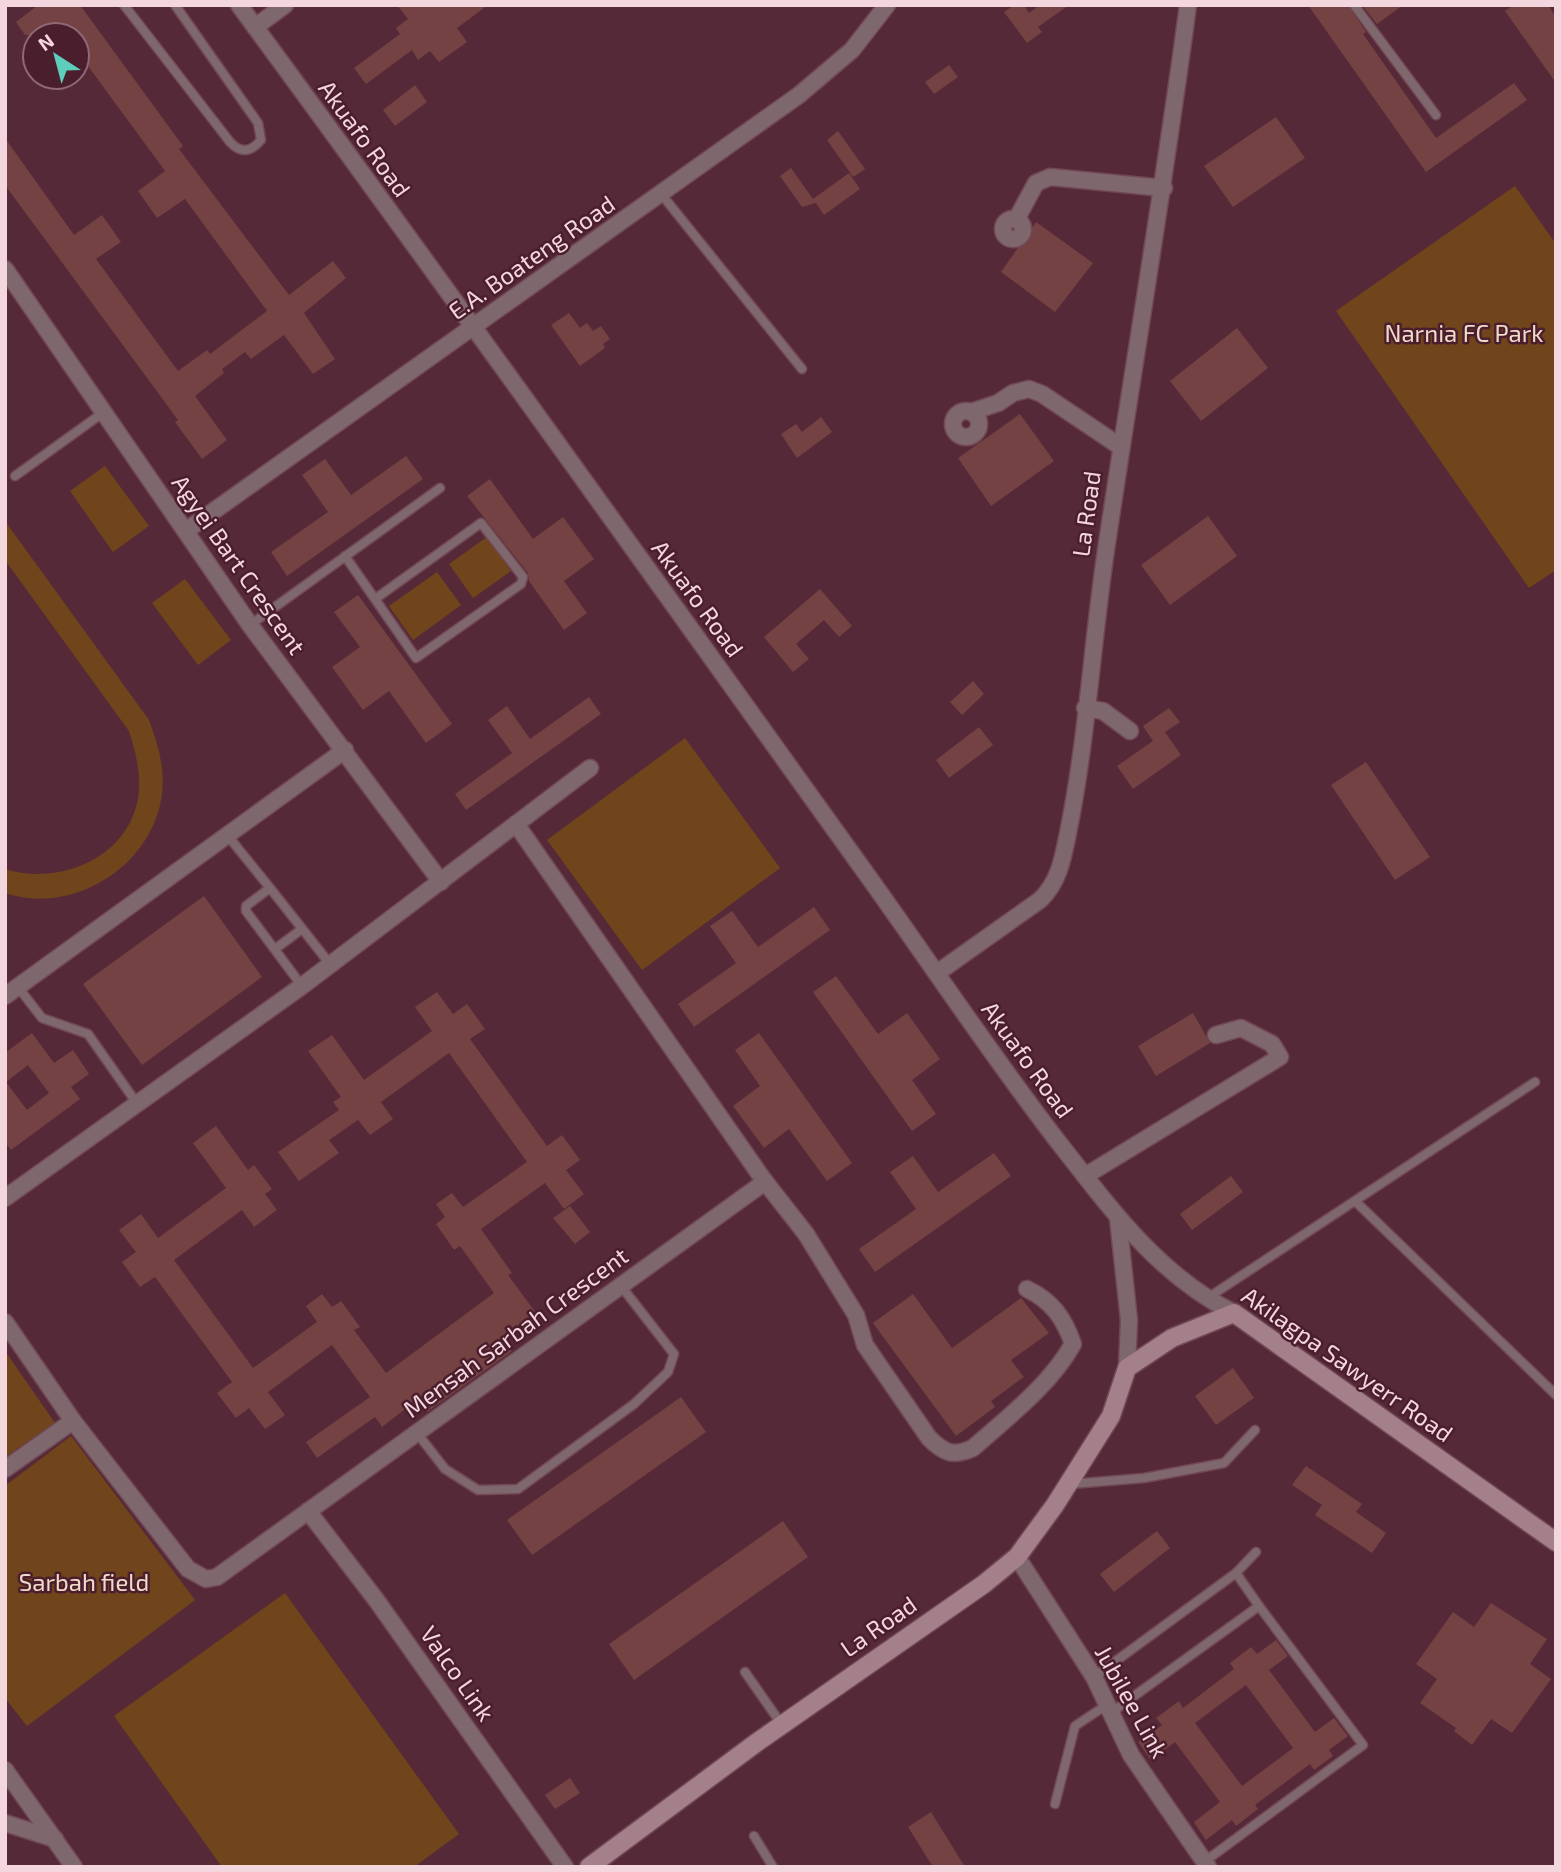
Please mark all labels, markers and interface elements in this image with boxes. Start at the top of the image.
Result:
north arrow [21,21,91,91]
text: N [33,29,58,55]
street label: Akuafo Road [313,74,417,202]
street label: E.A. Boateng Road [442,189,620,325]
park label: Narnia FC Park [1384,318,1544,347]
street label: Agyei Bart Crescent [166,469,312,660]
street label: La Road [1065,469,1106,558]
street label: Akuafo Road [646,534,750,662]
street label: Akuafo Road [976,995,1080,1123]
street label: Mensah Sarbah Crescent [397,1241,633,1423]
street label: Akilagpa Sawyerr Road [1237,1280,1459,1447]
park label: Sarbah field [19,1567,149,1596]
street label: La Road [835,1589,922,1662]
street label: Valco Link [415,1620,501,1726]
street label: Jubilee Link [1090,1640,1175,1763]

